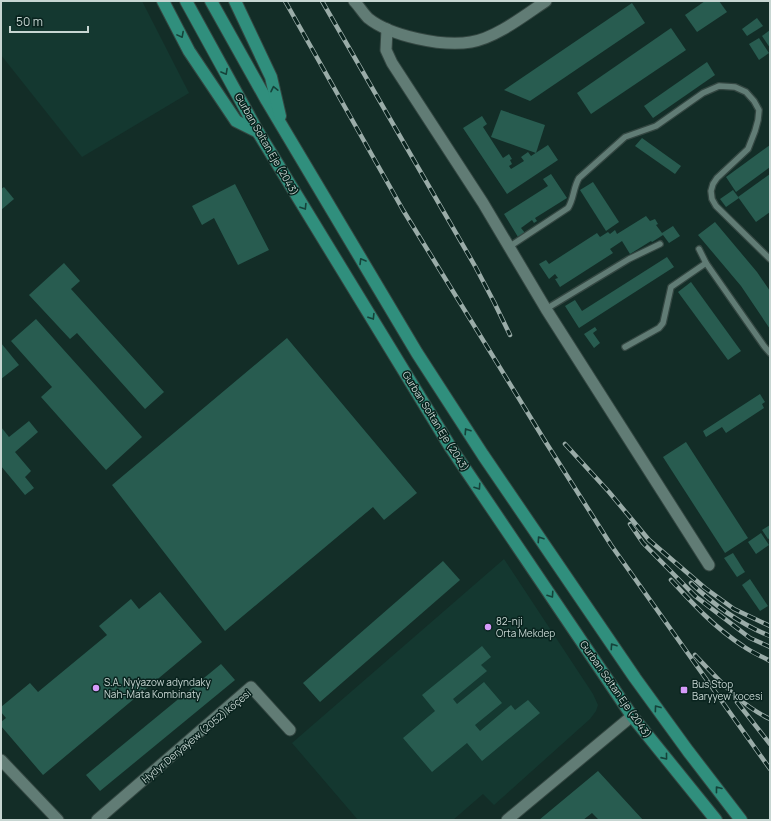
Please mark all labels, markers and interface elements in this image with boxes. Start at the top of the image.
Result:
scale bar [10,8,88,34]
text: 50 m [16,13,43,30]
one-way arrow [176,31,184,38]
one-way arrow [220,68,228,75]
one-way arrow [270,85,278,92]
street label: Gurban Soltan Eje (2043) [232,90,302,198]
one-way arrow [299,203,306,210]
one-way arrow [359,258,367,265]
one-way arrow [367,313,374,320]
street label: Gurban Soltan Eje (2043) [399,368,473,474]
one-way arrow [464,428,472,435]
one-way arrow [473,483,481,490]
one-way arrow [537,536,545,543]
one-way arrow [546,590,553,597]
place label: 82-nji Orta Mekdep [496,614,555,640]
marker: 82-nji Orta Mekdep [483,622,493,632]
street label: Gurban Soltan Eje (2043) [577,638,655,740]
one-way arrow [610,643,618,650]
place label: S.A. Nyýazow adyndaky Nah-Mata Kombinaty [104,675,211,701]
place label: Bus Stop Baryyew kocesi [692,677,763,703]
marker: S.A. Nyýazow adyndaky Nah-Mata Kombinaty [91,683,101,693]
marker: Bus Stop Baryyew kocesi [679,685,689,695]
street label: Hydyr Derýaýew (2052) köçesi [138,686,254,786]
one-way arrow [655,706,662,713]
one-way arrow [661,752,668,759]
one-way arrow [715,787,722,794]

